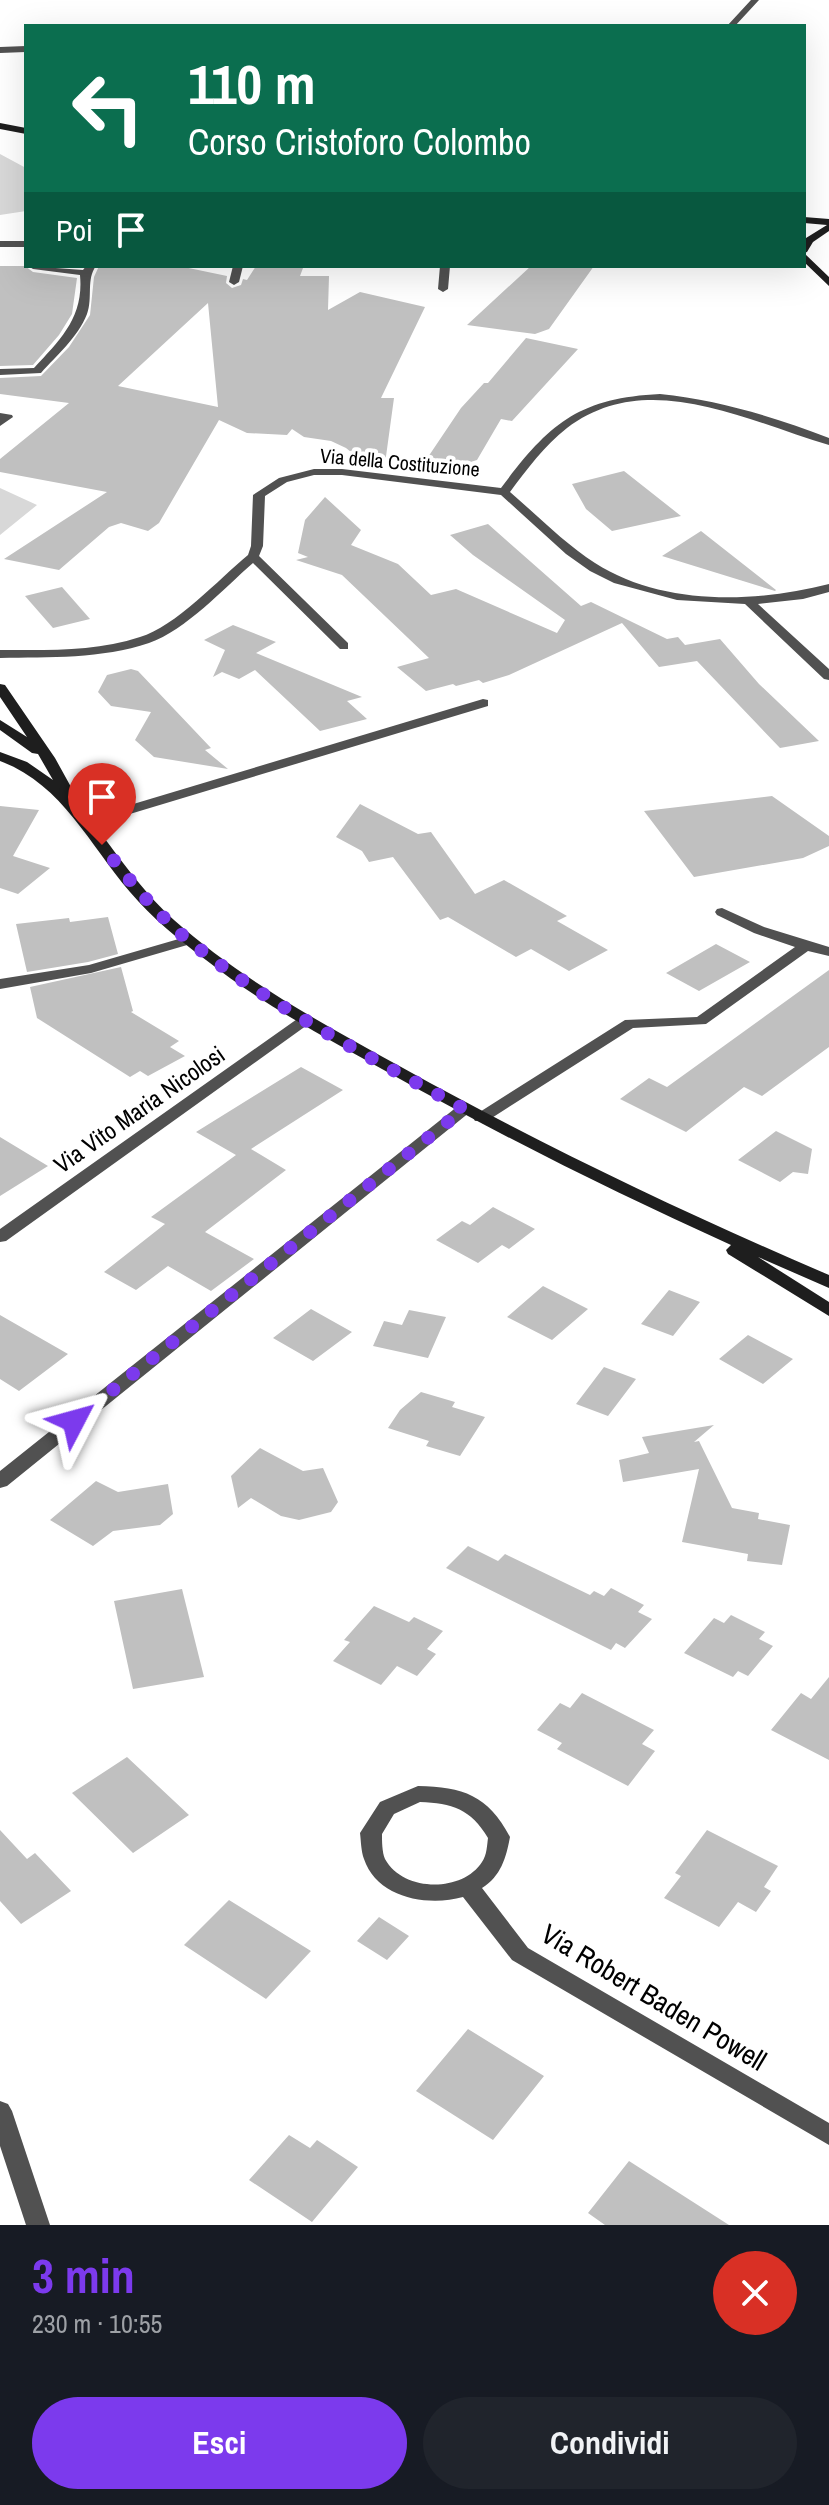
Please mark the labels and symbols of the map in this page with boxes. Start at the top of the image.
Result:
street label: Via della Costituzione [319,442,481,482]
pin [68,763,136,845]
street label: Via Vito Maria Nicolosi [47,1038,231,1180]
position arrow [32,1379,116,1463]
street label: Via Robert Baden Powell [534,1915,774,2079]

